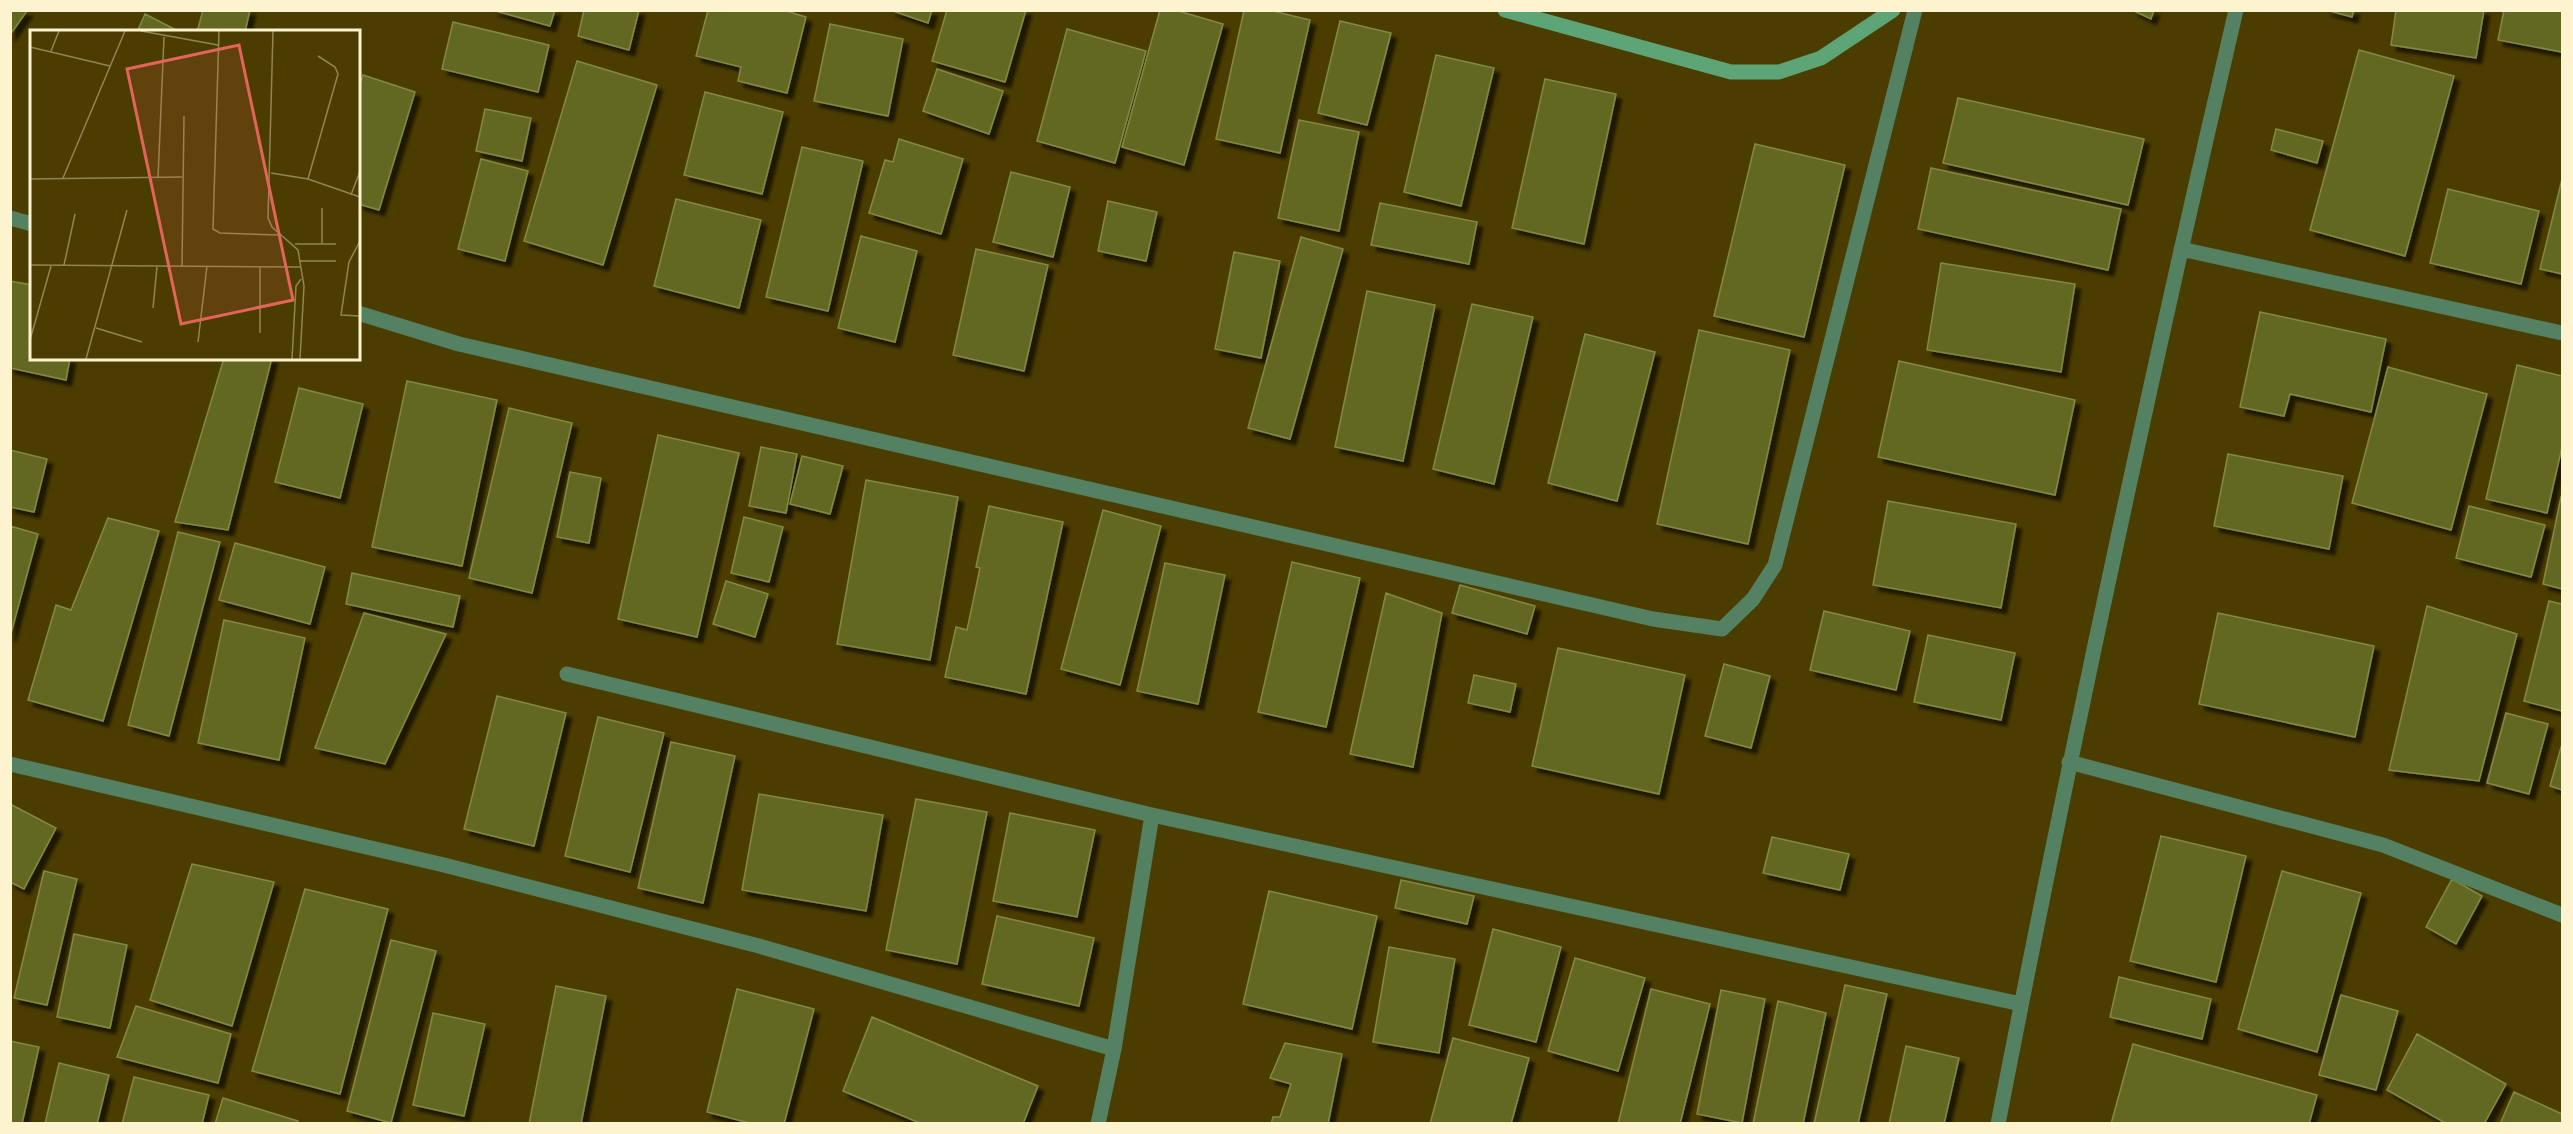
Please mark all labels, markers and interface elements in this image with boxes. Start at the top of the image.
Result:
inset map [30,30,360,360]

